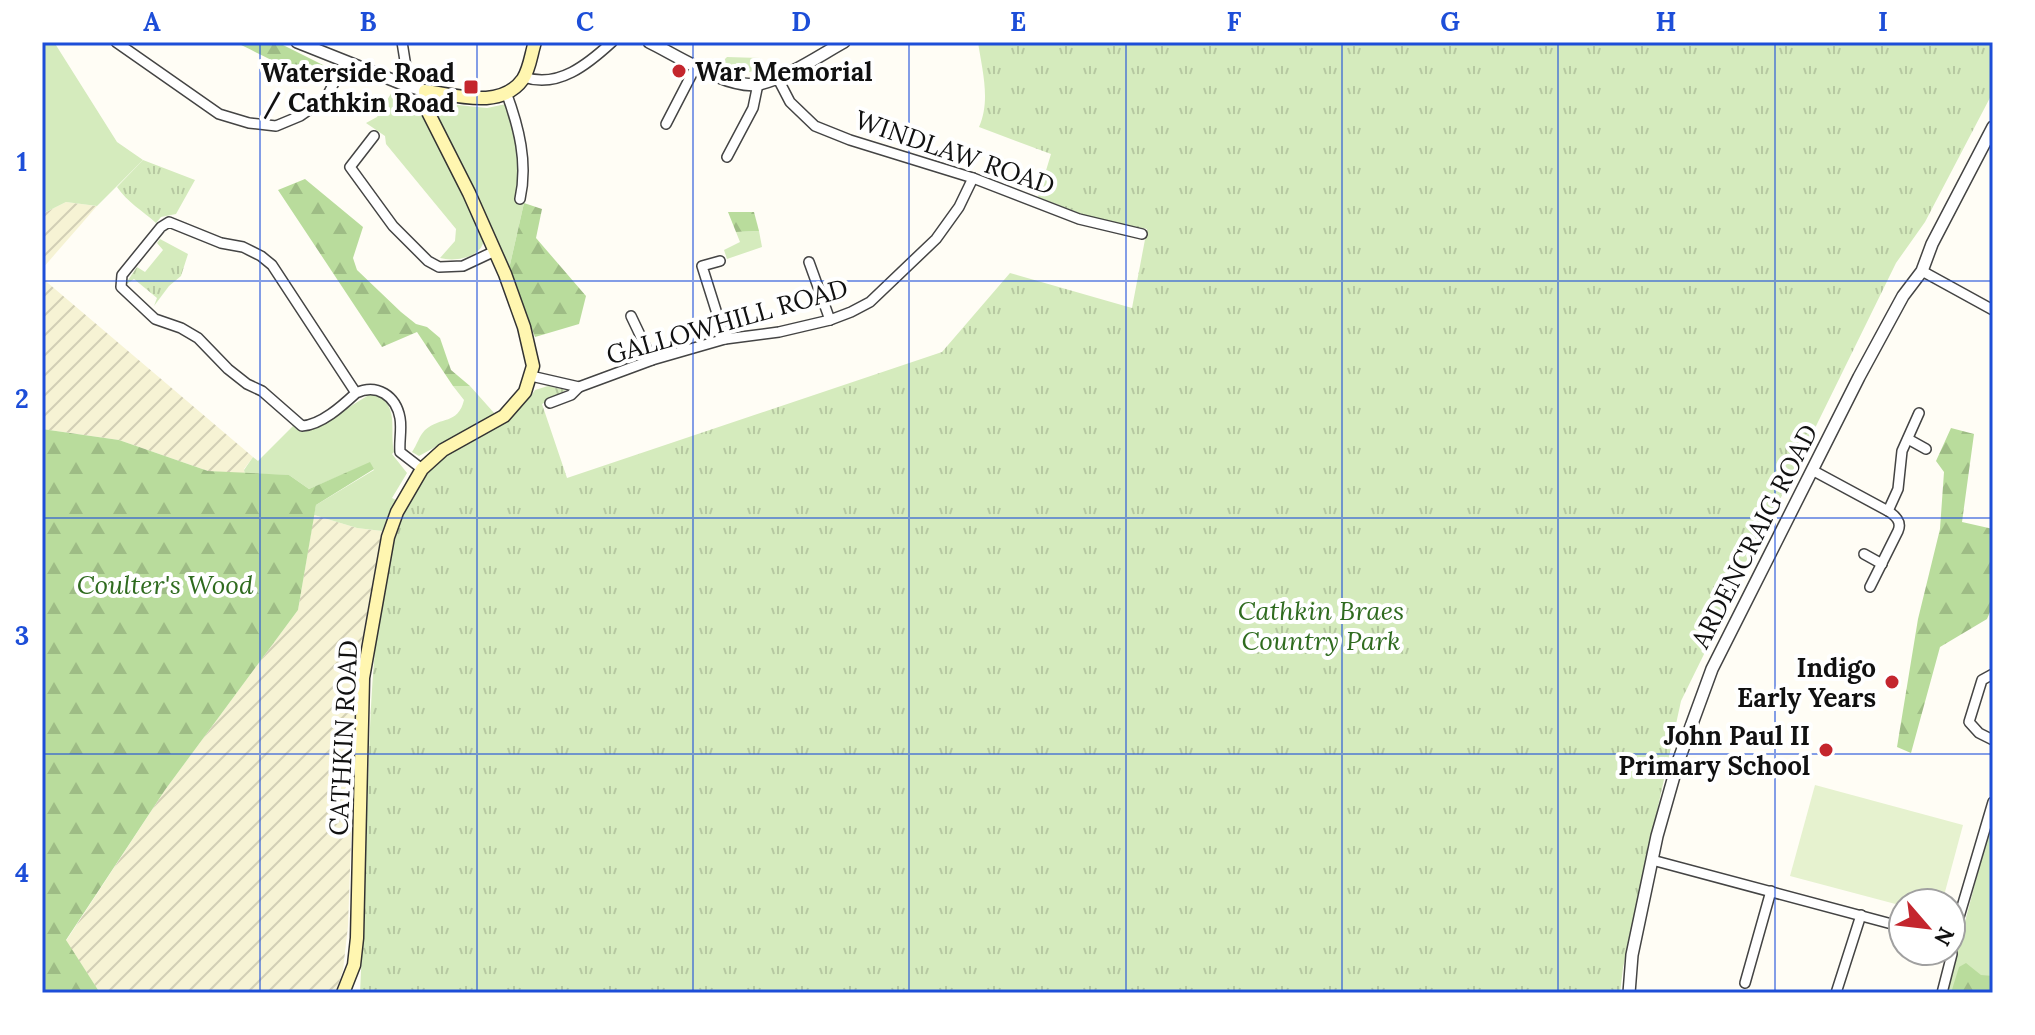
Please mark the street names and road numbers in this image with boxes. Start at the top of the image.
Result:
street label: WINDLAW ROAD [851,102,1059,202]
street label: GALLOWHILL ROAD [602,271,852,371]
street label: ARDENCRAIG ROAD [1683,418,1825,654]
street label: CATHKIN ROAD [321,639,365,837]

